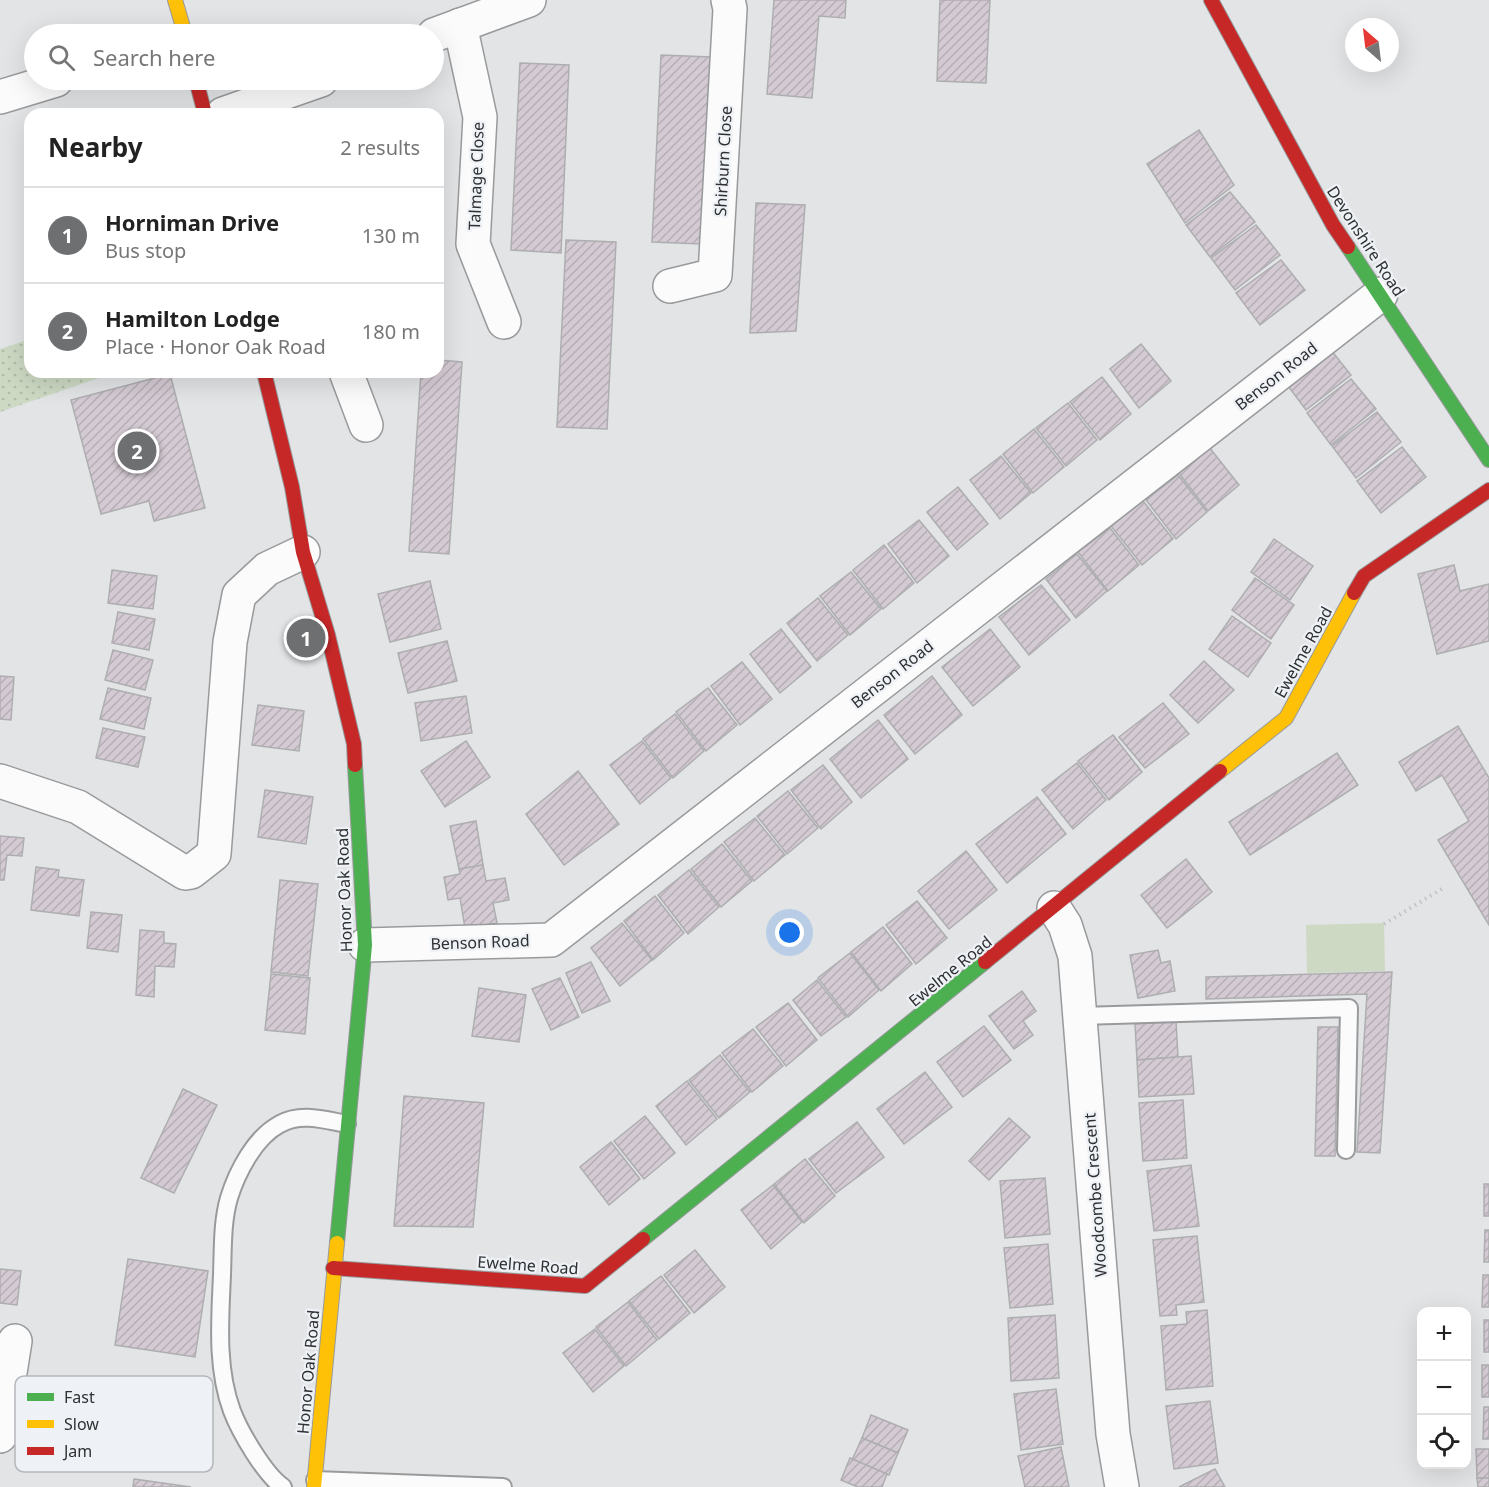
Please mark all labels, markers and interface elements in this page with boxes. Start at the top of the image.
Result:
north arrow [1345,18,1399,72]
search box [24,24,444,90]
icon: search [45,41,78,74]
text: Search here [93,42,215,72]
street label: Shirburn Close [709,105,737,217]
street label: Talmage Close [463,122,489,230]
text: Nearby [48,129,143,165]
text: 2 results [340,134,420,161]
street label: Devonshire Road [1322,181,1410,301]
text: Horniman Drive [105,207,279,237]
text: 1 [62,222,73,249]
text: 130 m [362,222,420,249]
text: Bus stop [105,237,186,264]
text: Hamilton Lodge [105,303,280,333]
text: 2 [62,318,73,345]
text: 180 m [362,318,420,345]
text: Place · Honor Oak Road [105,333,326,360]
street label: Benson Road [1230,337,1322,415]
pin: 2 [118,428,156,474]
street label: Ewelme Road [1269,602,1337,702]
pin: 1 [286,616,326,660]
street label: Benson Road [846,635,938,713]
street label: Honor Oak Road [331,827,357,953]
your location [775,918,804,947]
street label: Benson Road [430,929,530,955]
street label: Ewelme Road [904,931,996,1011]
street label: Woodcombe Crescent [1078,1112,1112,1278]
street label: Ewelme Road [477,1250,579,1280]
map controls [1417,1307,1471,1469]
button: + [1417,1307,1471,1361]
street label: Honor Oak Road [292,1309,324,1435]
button: − [1417,1361,1471,1415]
legend [15,1376,213,1472]
text: Fast [64,1386,95,1408]
text: Slow [64,1413,99,1435]
button: locate [1417,1415,1471,1469]
text: Jam [62,1440,92,1462]

